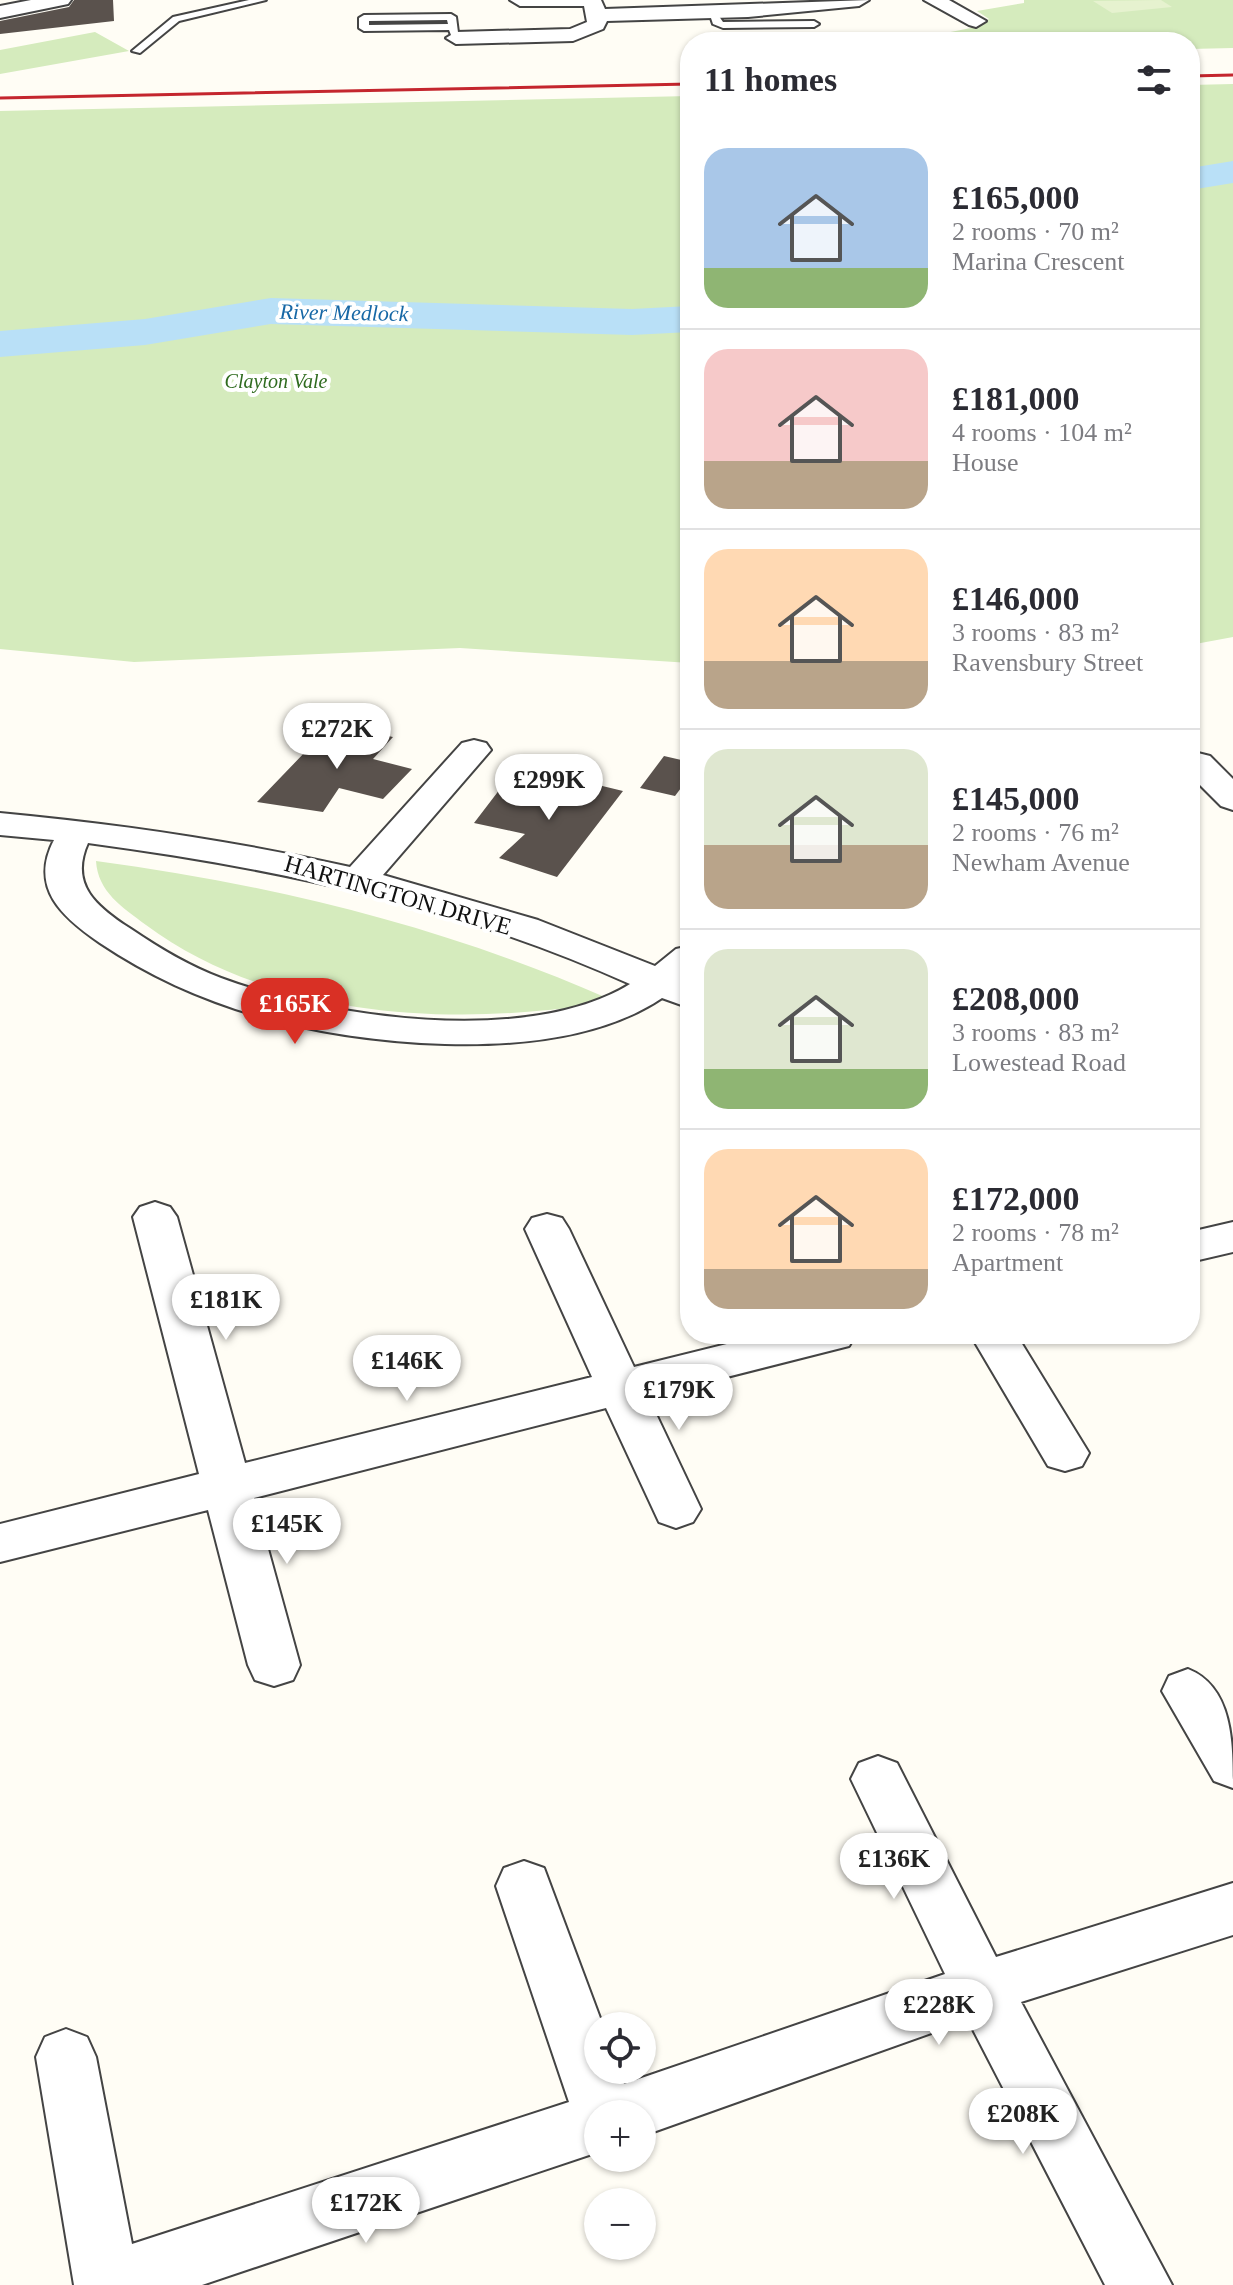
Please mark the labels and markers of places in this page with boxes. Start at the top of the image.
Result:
pin: £272K [281,703,393,771]
pin: £299K [493,754,605,822]
pin: £165K [239,978,351,1046]
pin: £181K [170,1274,282,1342]
pin: £146K [351,1335,463,1403]
pin: £179K [623,1364,735,1432]
pin: £145K [231,1498,343,1566]
pin: £136K [838,1833,950,1901]
pin: £228K [883,1979,995,2047]
pin: £208K [967,2088,1079,2156]
pin: £172K [310,2177,422,2245]

